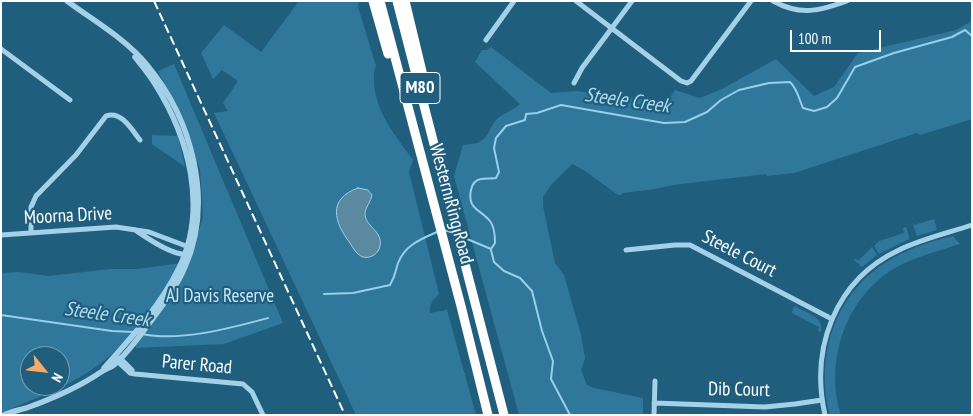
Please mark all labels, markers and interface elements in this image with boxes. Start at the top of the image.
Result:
scale bar [793,20,884,52]
text: 100 m [798,29,831,48]
road number: M80 [400,73,440,104]
water label: Steele Creek [583,83,671,119]
street label: Western Ring Road [424,142,478,266]
street label: Moorna Drive [23,202,113,230]
street label: Steele Court [698,226,780,282]
park label: AJ Davis Reserve [166,286,274,308]
water label: Steele Creek [63,297,151,333]
north arrow [20,346,70,396]
street label: Parer Road [161,351,233,379]
text: N [48,370,67,385]
street label: Dib Court [708,378,770,402]

